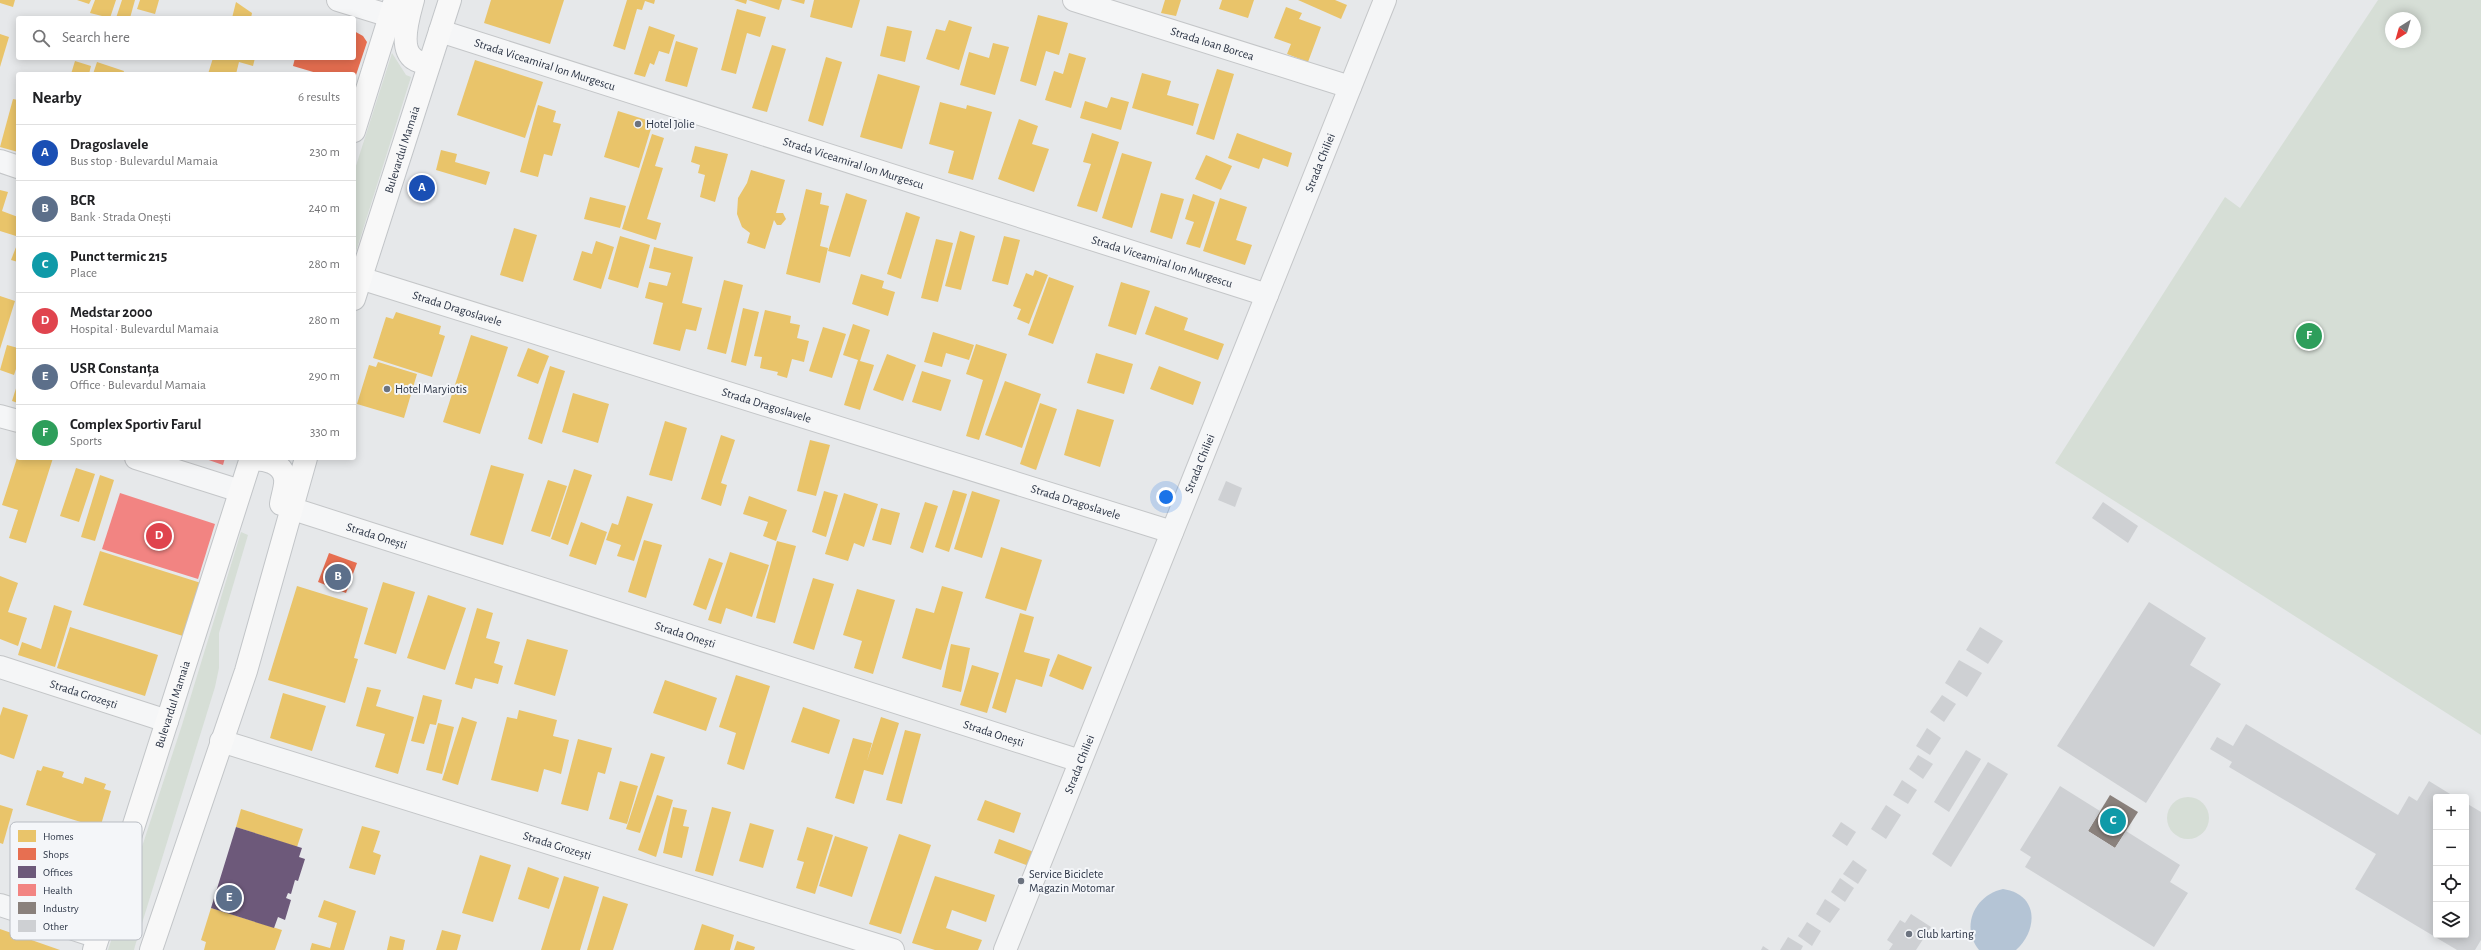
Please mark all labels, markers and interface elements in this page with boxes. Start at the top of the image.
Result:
north arrow [2385,12,2421,48]
search box [16,16,356,60]
street label: Strada Ioan Borcea [1169,25,1256,62]
icon: search [30,27,52,49]
text: Search here [62,30,130,45]
street label: Strada Viceamiral Ion Murgescu [473,36,617,93]
text: Nearby [32,89,82,106]
text: 6 results [298,91,340,104]
street label: Bulevardul Mamaia [382,104,422,195]
place label: Hotel Jolie [646,118,695,130]
marker: Hotel Jolie [633,119,643,129]
street label: Strada Chiliei [1303,132,1337,194]
street label: Strada Viceamiral Ion Murgescu [781,135,925,191]
text: Dragoslavele [70,137,148,152]
text: A [41,146,49,159]
text: 230 m [309,146,340,159]
text: Bus stop · Bulevardul Mamaia [70,155,218,168]
pin: A [409,173,435,203]
text: BCR [70,193,95,208]
text: B [41,202,49,215]
text: 240 m [308,202,340,215]
text: Bank · Strada Onești [70,211,171,224]
street label: Strada Viceamiral Ion Murgescu [1090,233,1234,290]
text: Punct termic 215 [70,249,167,264]
text: C [42,258,48,271]
text: 280 m [309,258,340,271]
text: Place [70,267,97,280]
street label: Strada Dragoslavele [411,289,504,328]
text: Medstar 2000 [70,305,153,320]
text: D [41,314,49,327]
text: 280 m [309,314,340,327]
pin: F [2296,321,2322,351]
text: Hospital · Bulevardul Mamaia [70,323,219,336]
text: USR Constanța [70,361,159,376]
text: E [42,370,48,383]
text: 290 m [309,370,340,383]
text: Office · Bulevardul Mamaia [70,379,206,392]
place label: Hotel Maryiotis [395,383,467,396]
marker: Hotel Maryiotis [382,384,392,394]
street label: Strada Dragoslavele [720,386,813,425]
text: Complex Sportiv Farul [70,417,201,432]
text: F [42,426,48,439]
text: 330 m [310,426,340,439]
street label: Strada Chiliei [1182,432,1217,495]
text: Sports [70,435,102,448]
street label: Strada Dragoslavele [1030,482,1122,522]
your location [1156,487,1176,507]
street label: Strada Onești [345,520,409,551]
pin: D [146,521,172,551]
pin: B [325,562,351,592]
street label: Strada Onești [653,619,717,650]
street label: Bulevardul Mamaia [153,659,192,749]
street label: Strada Grozești [48,677,119,711]
street label: Strada Onești [962,718,1026,749]
street label: Strada Chiliei [1062,733,1096,795]
map controls [2433,794,2469,938]
button: + [2433,794,2469,830]
pin: C [2100,806,2126,836]
legend [10,822,142,940]
street label: Strada Grozești [522,829,593,862]
button: − [2433,830,2469,866]
text: Homes [43,831,74,842]
text: Shops [43,849,69,860]
button: locate [2433,866,2469,902]
text: Offices [43,867,73,878]
place label: Service Biciclete Magazin Motomar [1029,868,1115,894]
marker: Service Biciclete Magazin Motomar [1016,876,1026,886]
pin: E [216,883,242,913]
text: Health [43,885,72,896]
button: layers [2433,902,2469,938]
text: Industry [43,903,79,914]
text: Other [43,921,68,932]
place label: Club karting [1917,928,1974,940]
marker: Club karting [1904,929,1914,939]

